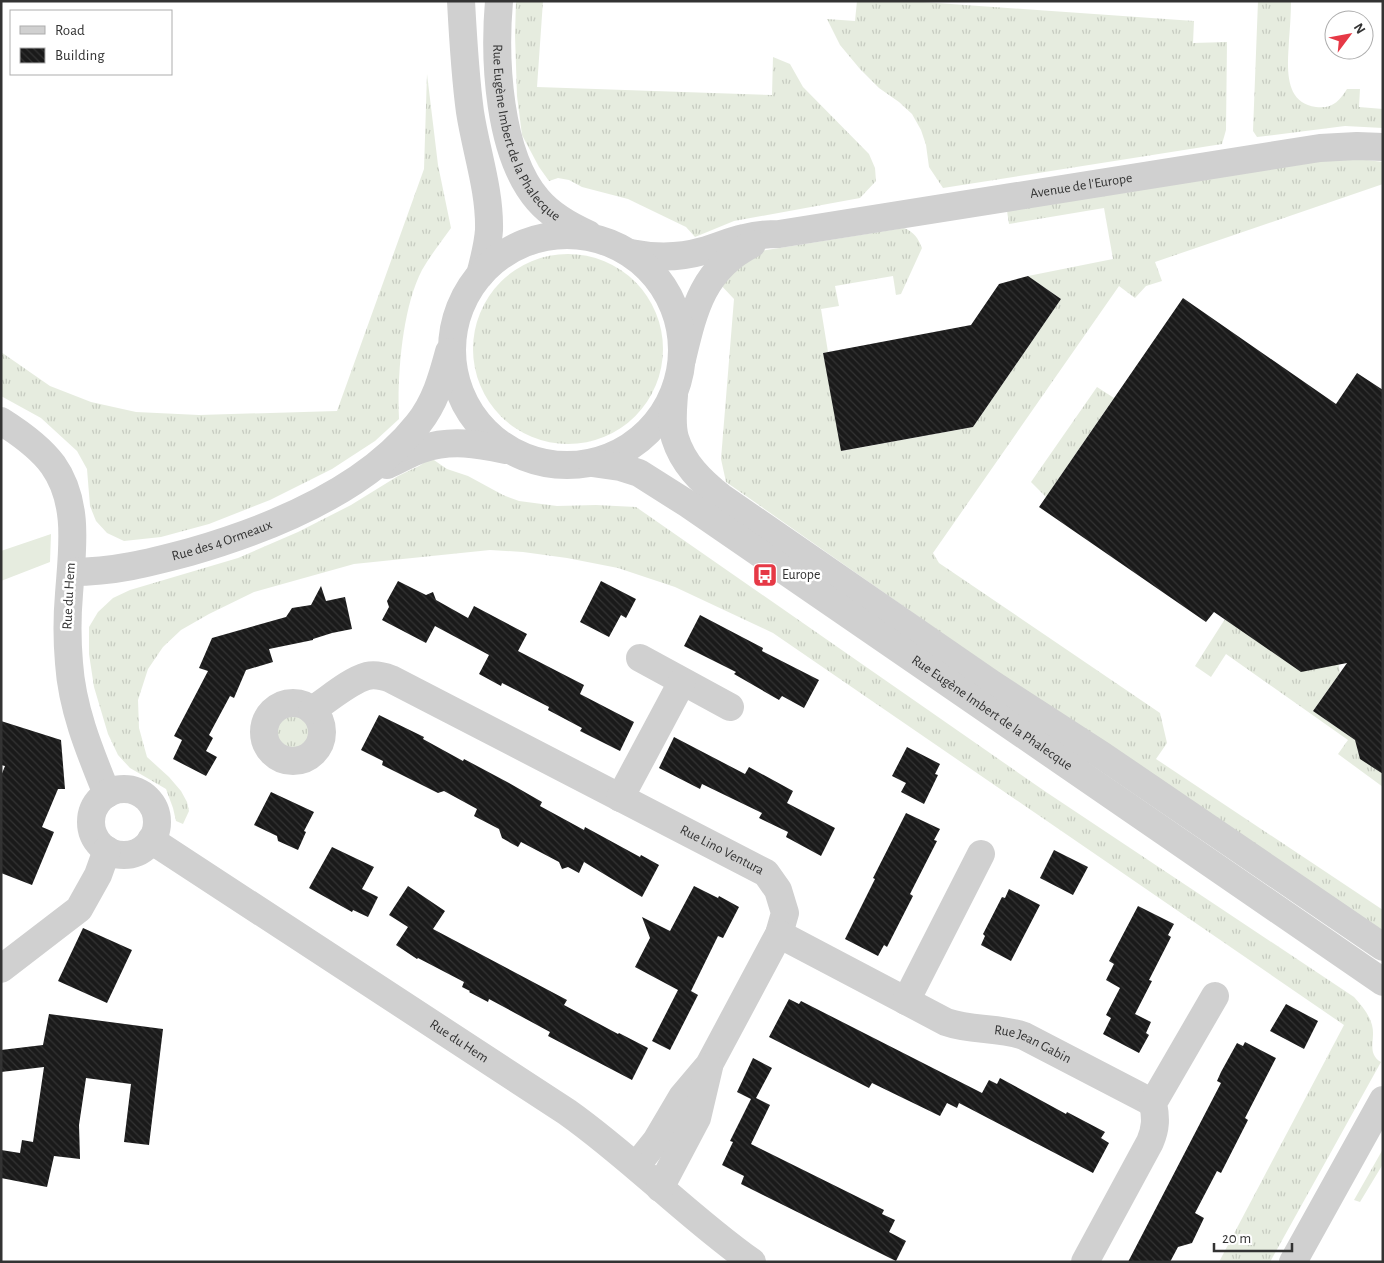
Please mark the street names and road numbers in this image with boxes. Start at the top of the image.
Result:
street label: Rue Eugène Imbert de la Phalecque [490,44,563,224]
street label: Avenue de l'Europe [1029,171,1133,201]
street label: Rue des 4 Ormeaux [170,518,274,564]
street label: Rue du Hem [60,562,78,630]
street label: Rue Eugène Imbert de la Phalecque [909,653,1075,773]
street label: Rue Lino Ventura [678,823,767,878]
street label: Rue du Hem [427,1017,491,1066]
street label: Rue Jean Gabin [993,1023,1073,1066]

